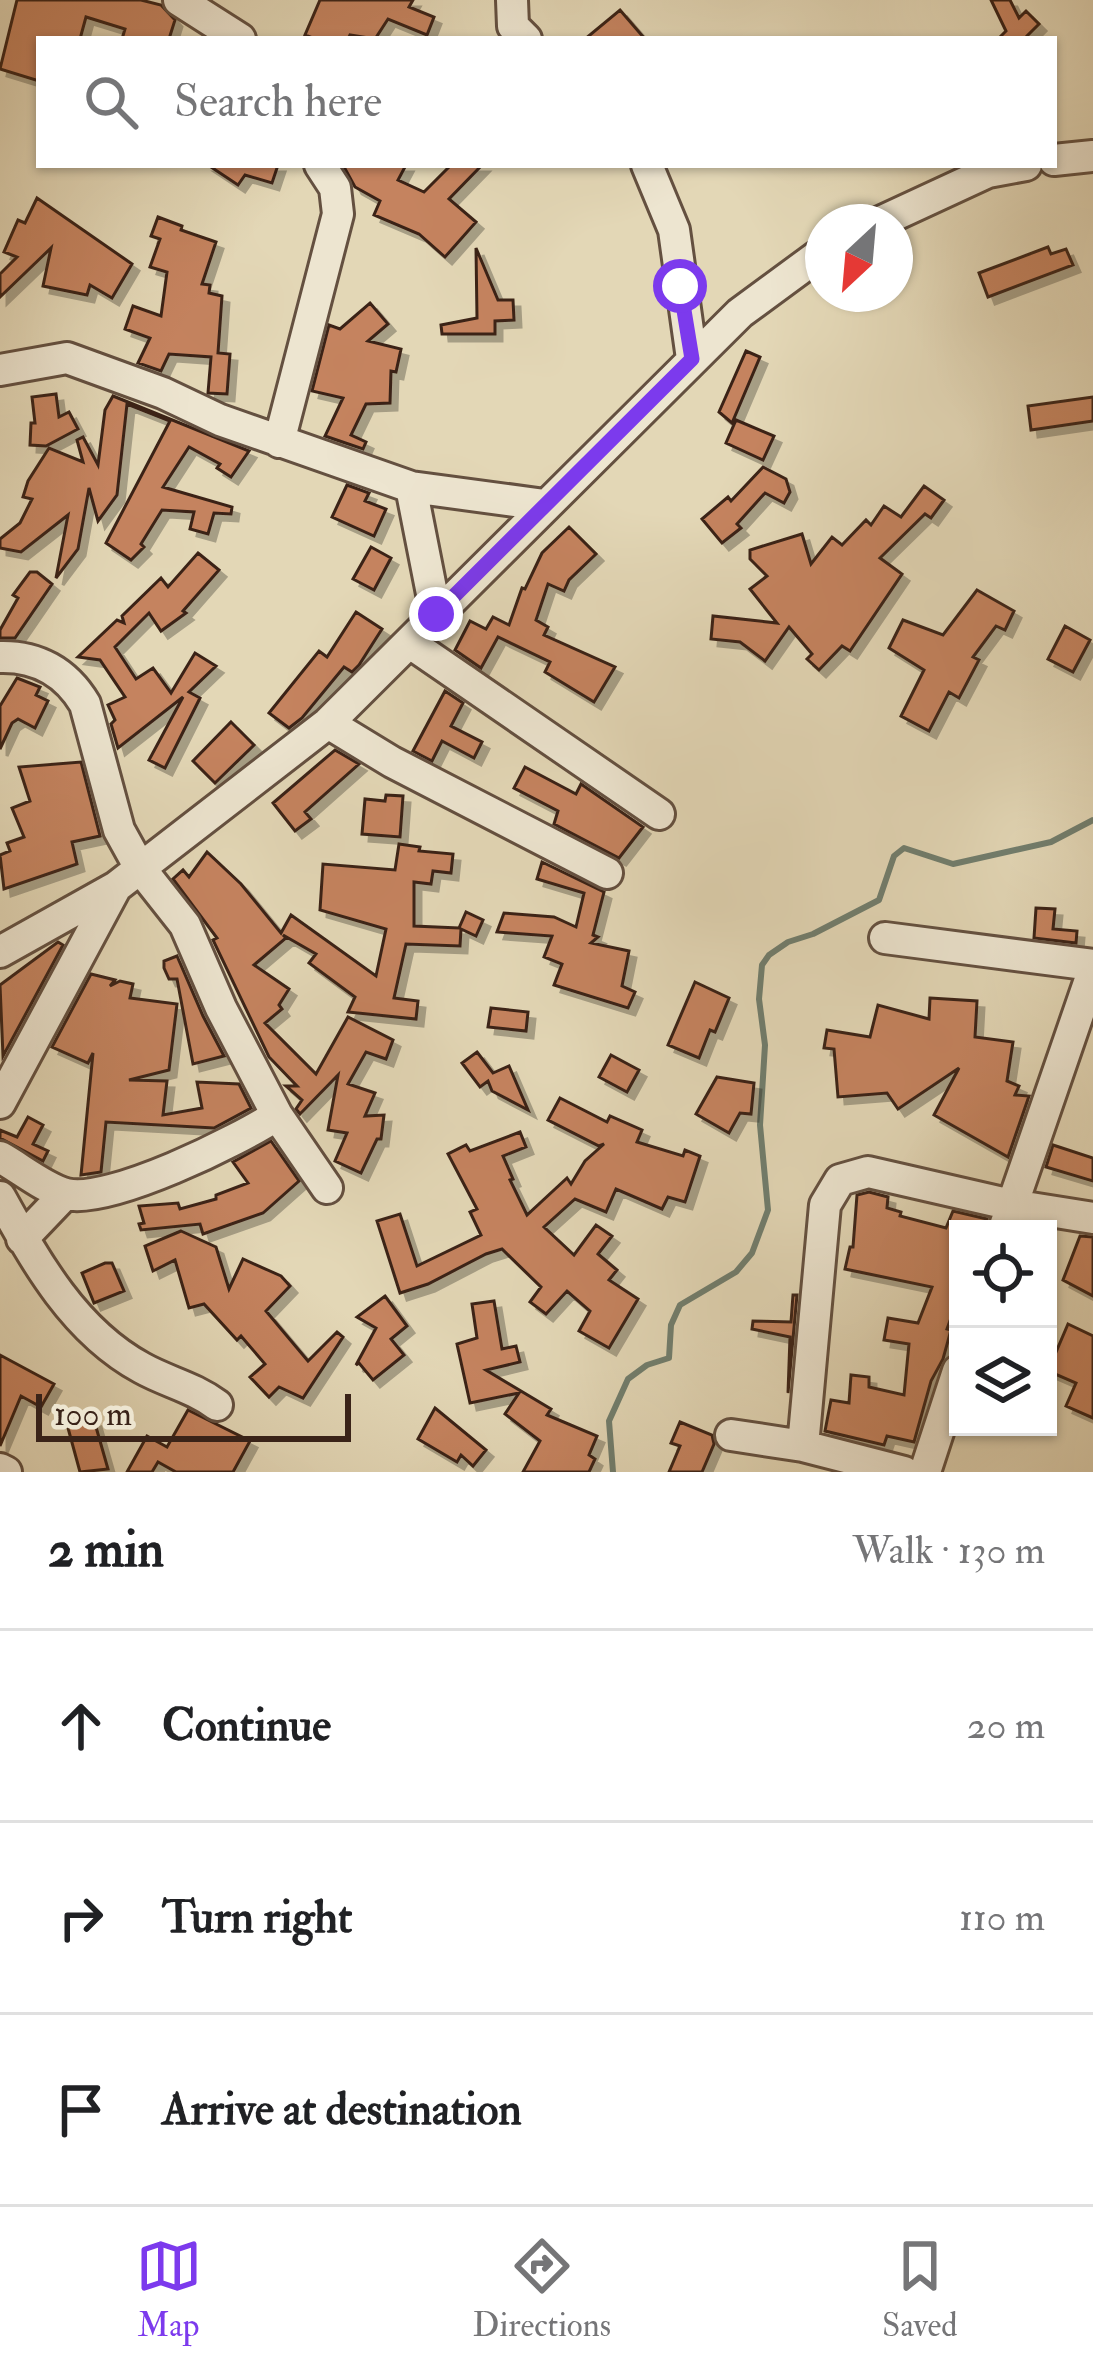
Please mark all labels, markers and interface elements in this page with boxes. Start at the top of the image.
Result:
search box [36,36,1057,168]
icon: search [78,69,144,135]
text: Search here [174,74,382,130]
north arrow [805,204,913,312]
route start [653,259,707,313]
route end [409,587,463,641]
map controls [949,1220,1057,1436]
button: locate [949,1220,1057,1328]
button: layers [949,1328,1057,1436]
scale bar [36,1388,351,1441]
text: 100 m [54,1394,132,1435]
text: 2 min [48,1518,164,1582]
text: Walk · 130 m [853,1526,1045,1575]
icon: ahead [48,1693,114,1759]
text: Continue [162,1698,331,1754]
text: 20 m [967,1701,1045,1750]
icon: right [48,1885,114,1951]
text: Turn right [162,1890,352,1946]
text: 110 m [959,1893,1045,1942]
icon: arrive [48,2077,114,2143]
text: Arrive at destination [162,2082,522,2138]
tab: Map [136,2233,202,2346]
tab: Directions [473,2233,611,2346]
tab: Saved [882,2233,957,2346]

